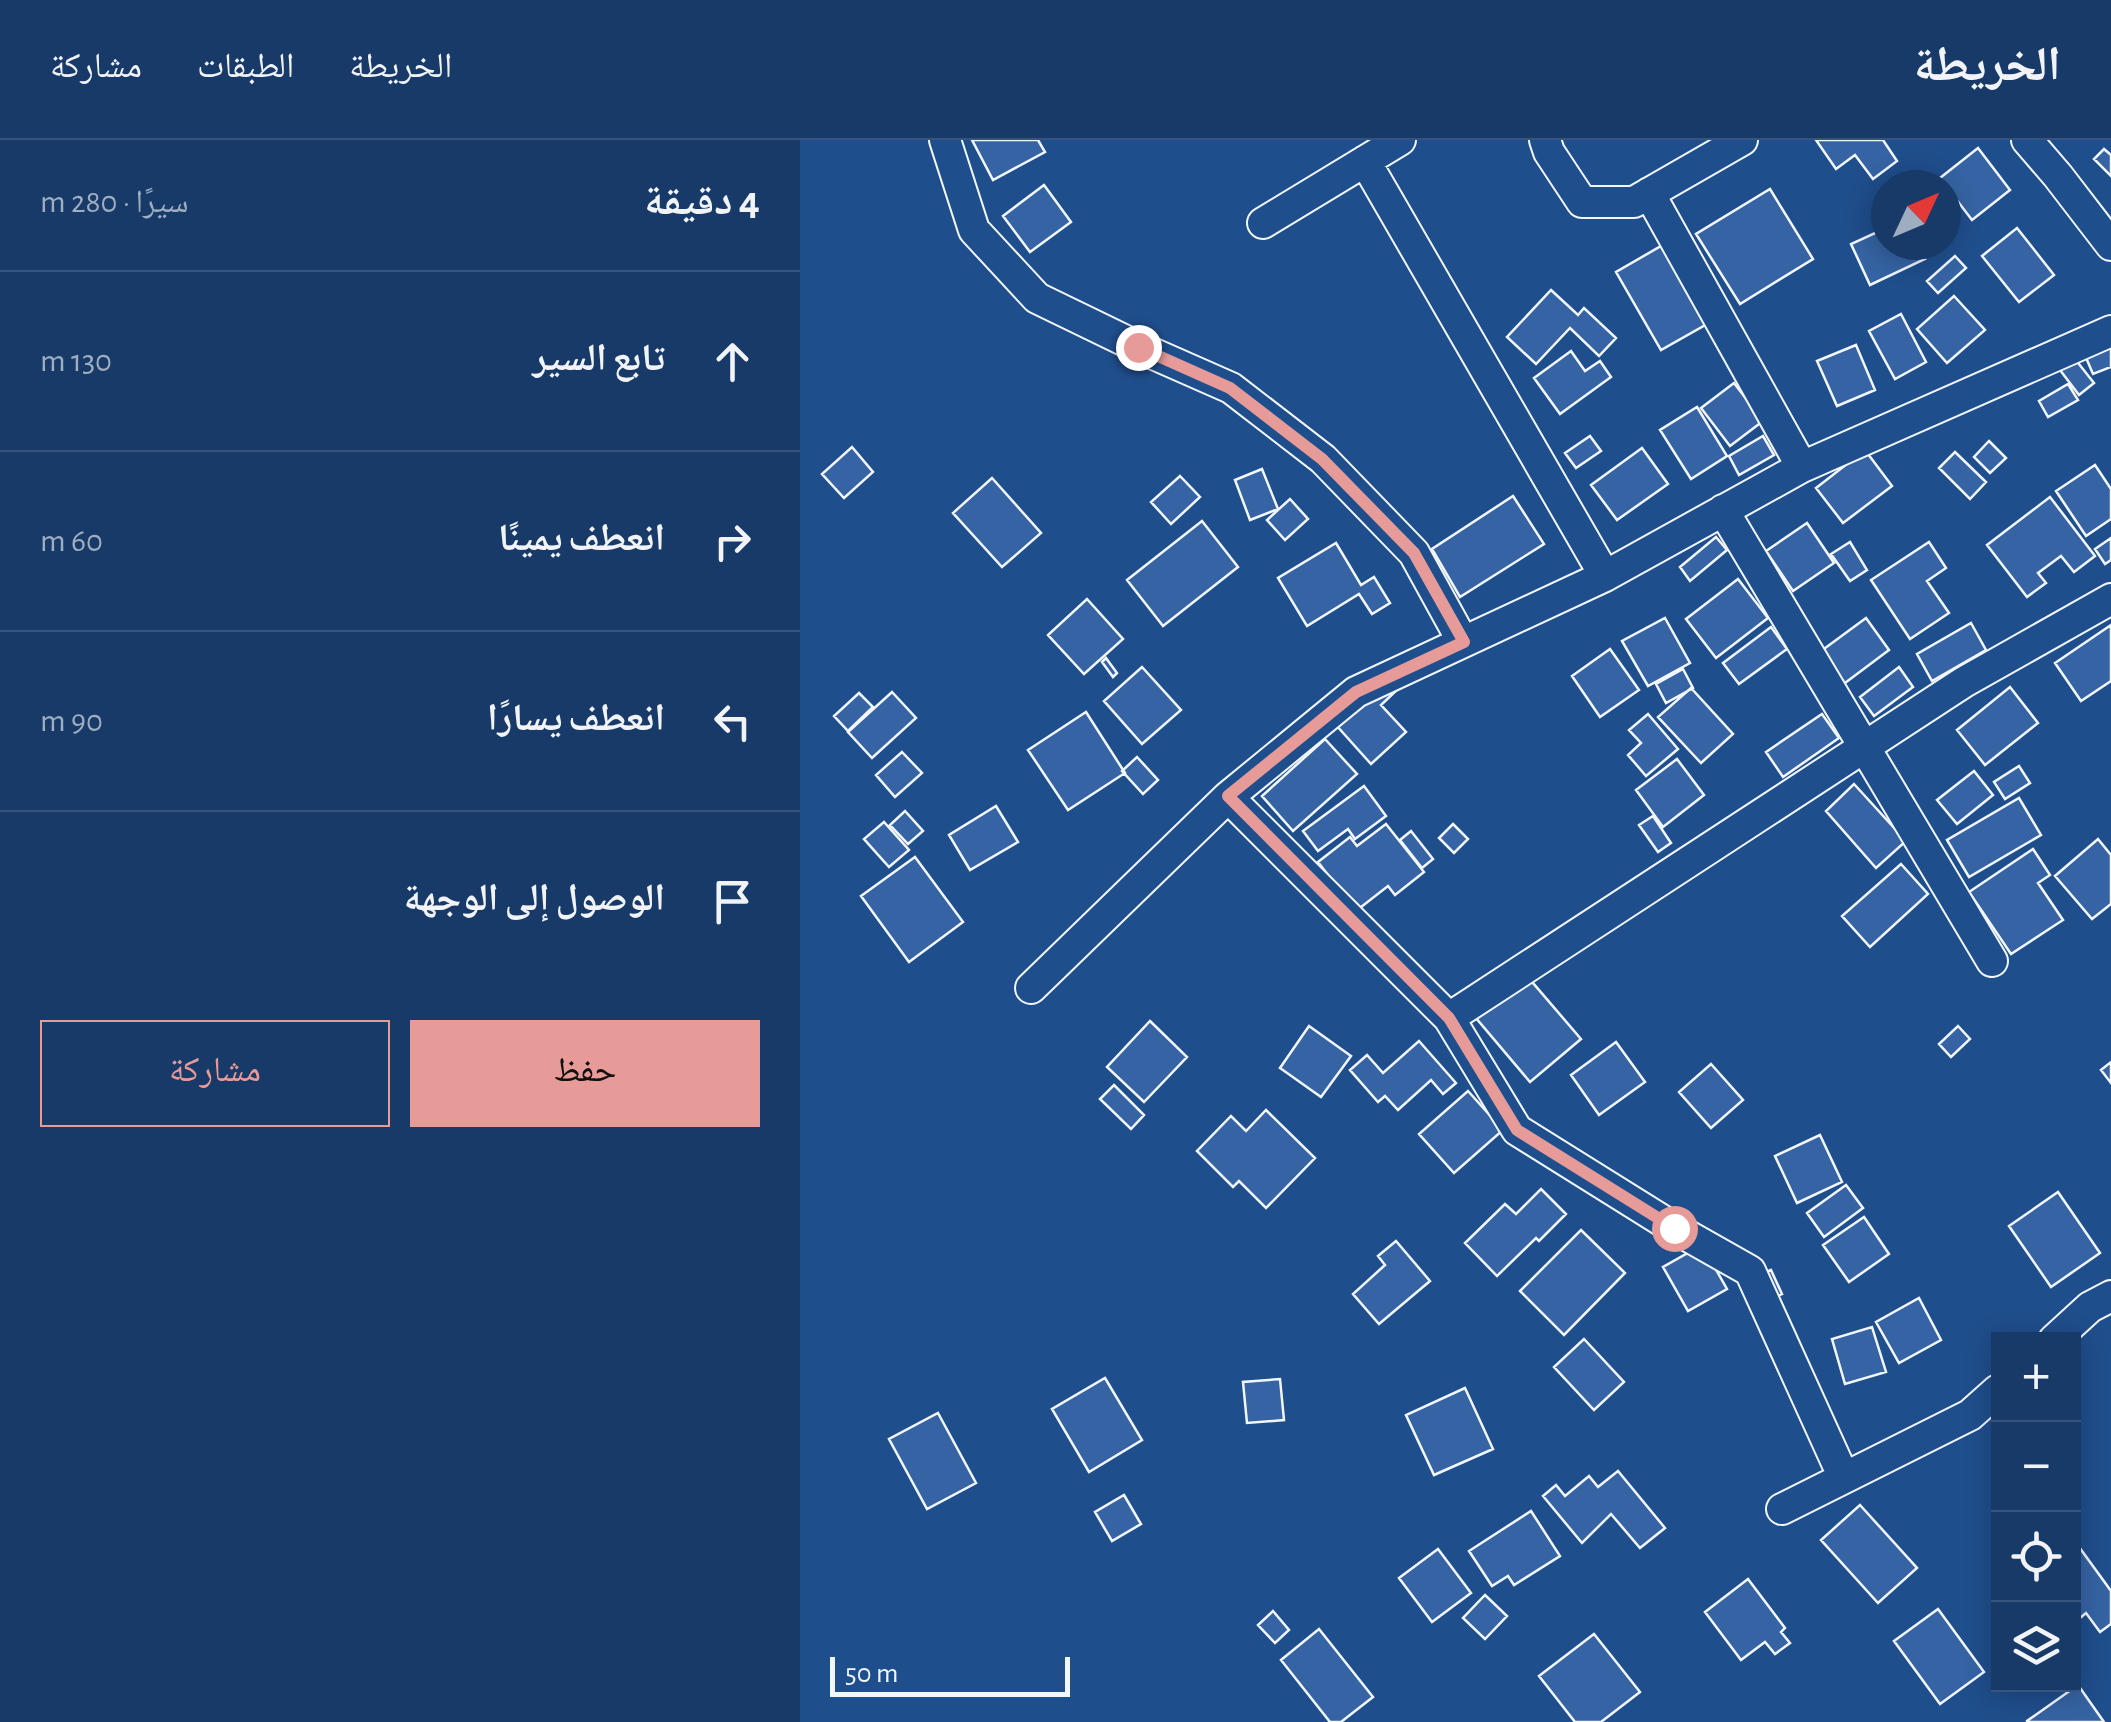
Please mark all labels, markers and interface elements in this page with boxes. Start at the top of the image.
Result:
text: الخريطة [1914,42,2061,90]
text: مشاركة [50,49,142,84]
text: الطبقات [197,49,294,84]
text: الخريطة [349,49,452,84]
north arrow [1871,170,1961,260]
text: 4 دقيقة [644,180,760,222]
text: سيرًا · 280 m [40,186,189,218]
route end [1116,325,1162,371]
icon: ahead [705,334,760,389]
text: تابع السير [532,340,665,378]
text: 130 m [40,345,112,377]
icon: right [705,514,760,569]
text: انعطف يمينًا [498,520,665,558]
text: 60 m [40,525,103,557]
icon: left [705,694,760,749]
text: انعطف يسارًا [487,700,665,738]
text: 90 m [40,705,103,737]
icon: arrive [705,874,760,929]
text: الوصول إلى الوجهة [404,880,665,918]
button: مشاركة [40,1020,390,1127]
button: حفظ [410,1020,760,1127]
route start [1652,1206,1698,1252]
map controls [1991,1332,2081,1692]
button: + [1991,1332,2081,1422]
button: − [1991,1422,2081,1512]
button: locate [1991,1512,2081,1602]
button: layers [1991,1602,2081,1692]
scale bar [830,1652,1070,1696]
text: 50 m [845,1660,899,1688]

